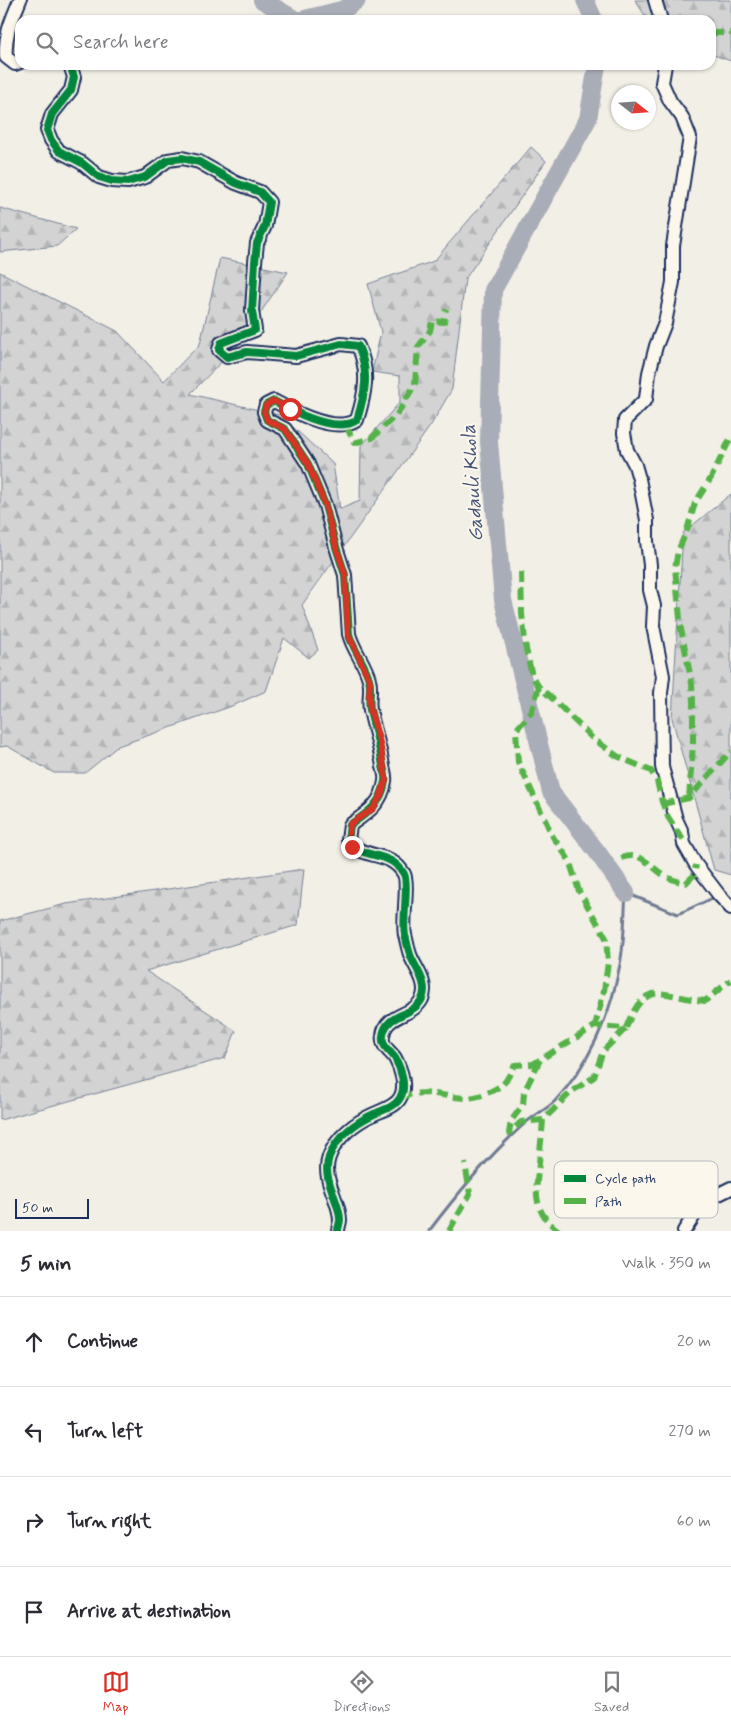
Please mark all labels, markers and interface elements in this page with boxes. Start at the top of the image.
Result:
search box [15,15,716,70]
icon: search [33,29,61,57]
text: Search here [73,30,169,55]
north arrow [611,85,656,130]
route start [279,398,302,421]
water label: Gadauli Khola [455,423,491,543]
route end [341,836,364,859]
legend [554,1161,718,1218]
text: Cycle path [595,1170,656,1188]
text: Path [595,1193,622,1211]
scale bar [15,1196,89,1219]
text: 50 m [22,1199,53,1217]
text: 5 min [20,1250,72,1278]
text: Walk · 350 m [622,1253,711,1274]
icon: ahead [20,1328,48,1356]
text: Continue [67,1329,138,1354]
text: 20 m [677,1331,711,1352]
icon: left [20,1418,48,1446]
text: Turn left [67,1419,143,1444]
text: 270 m [668,1421,711,1442]
icon: right [20,1508,48,1536]
text: Turn right [67,1509,151,1534]
text: 60 m [677,1511,711,1532]
icon: arrive [20,1598,48,1626]
text: Arrive at destination [67,1599,231,1624]
tab: Map [102,1668,130,1716]
tab: Directions [333,1668,391,1716]
tab: Saved [594,1668,629,1716]

